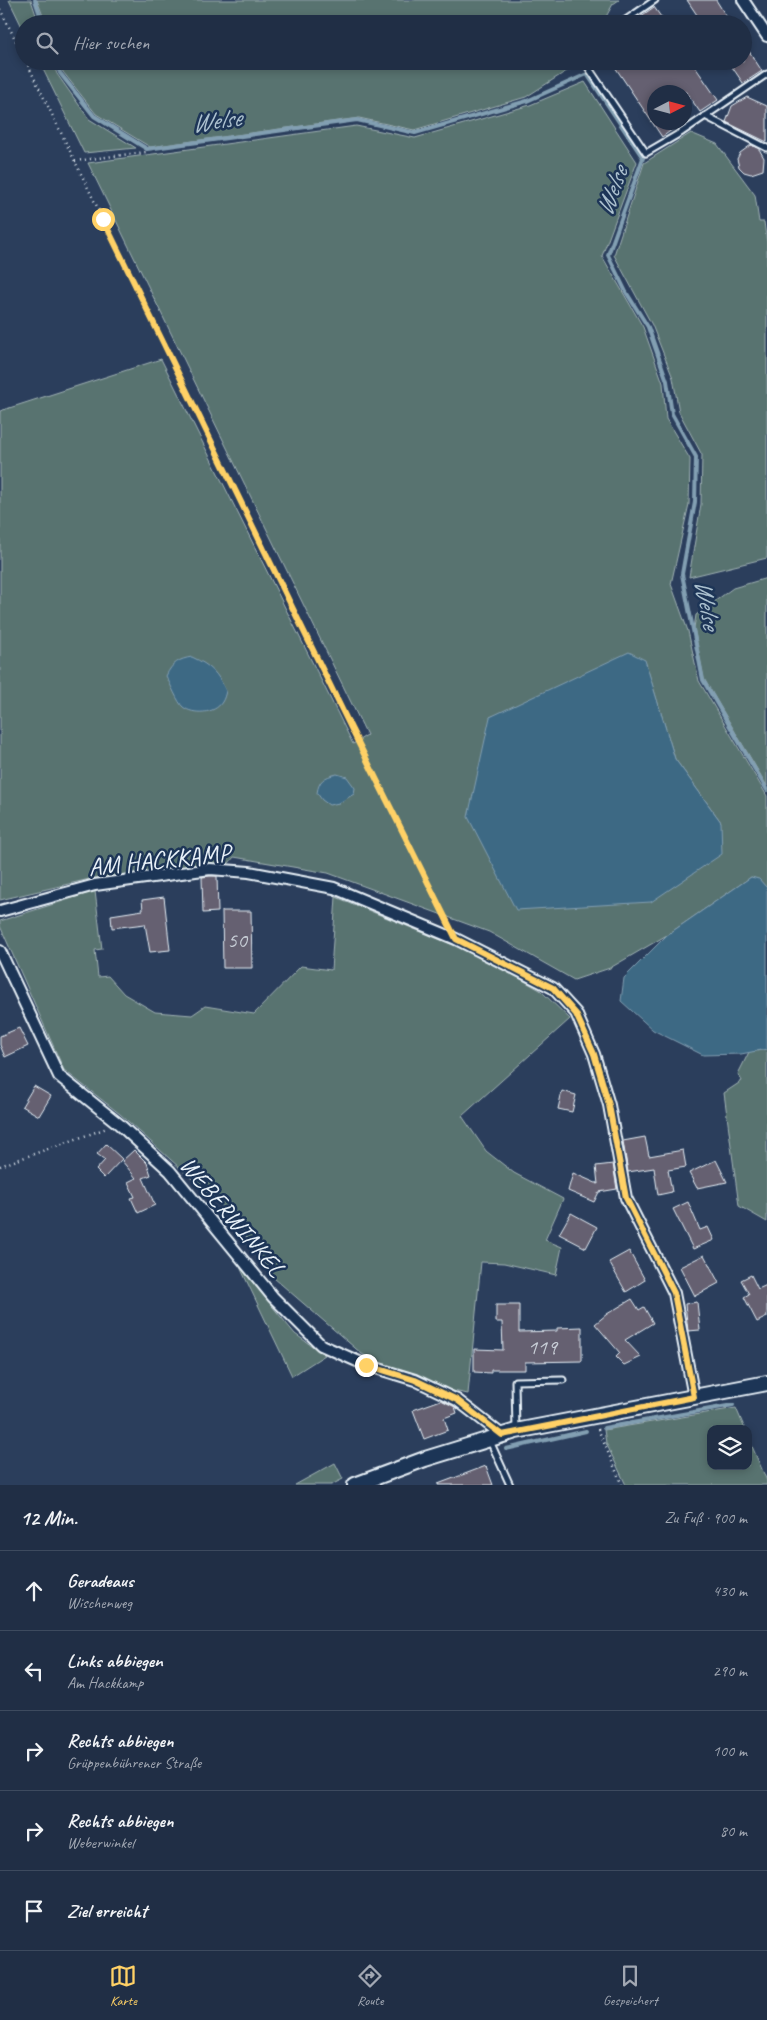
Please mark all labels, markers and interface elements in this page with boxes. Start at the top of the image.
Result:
search box [15,15,752,70]
icon: search [33,29,61,57]
text: Hier suchen [73,31,149,55]
north arrow [647,85,692,130]
water label: Welse [189,100,246,140]
water label: Welse [588,159,637,220]
route start [92,208,115,231]
water label: Welse [687,577,729,635]
street label: AM HACKKAMP [87,836,235,883]
house number: 50 [227,926,249,954]
street label: WEBERWINKEL [173,1150,293,1284]
house number: 119 [527,1333,559,1361]
route end [355,1354,378,1377]
map controls [707,1425,752,1470]
button: layers [707,1425,752,1470]
text: 12 Min. [20,1505,77,1531]
text: Zu Fuß · 900 m [664,1508,747,1528]
text: Geradeaus [67,1569,134,1593]
icon: ahead [20,1577,48,1605]
text: 430 m [713,1581,747,1601]
text: Wischenweg [67,1593,132,1613]
text: Links abbiegen [67,1649,163,1673]
icon: left [20,1657,48,1685]
text: 290 m [713,1661,747,1681]
text: Am Hackkamp [67,1673,143,1693]
text: Rechts abbiegen [67,1729,173,1753]
icon: right [20,1737,48,1765]
text: 100 m [713,1741,747,1761]
text: Grüppenbührener Straße [67,1753,201,1773]
text: Rechts abbiegen [67,1809,173,1833]
icon: right [20,1817,48,1845]
text: 80 m [720,1821,747,1841]
text: Weberwinkel [67,1833,134,1853]
icon: arrive [20,1897,48,1925]
text: Ziel erreicht [67,1899,147,1923]
tab: Karte [109,1962,137,2009]
tab: Route [356,1962,384,2009]
tab: Gespeichert [603,1962,658,2009]

